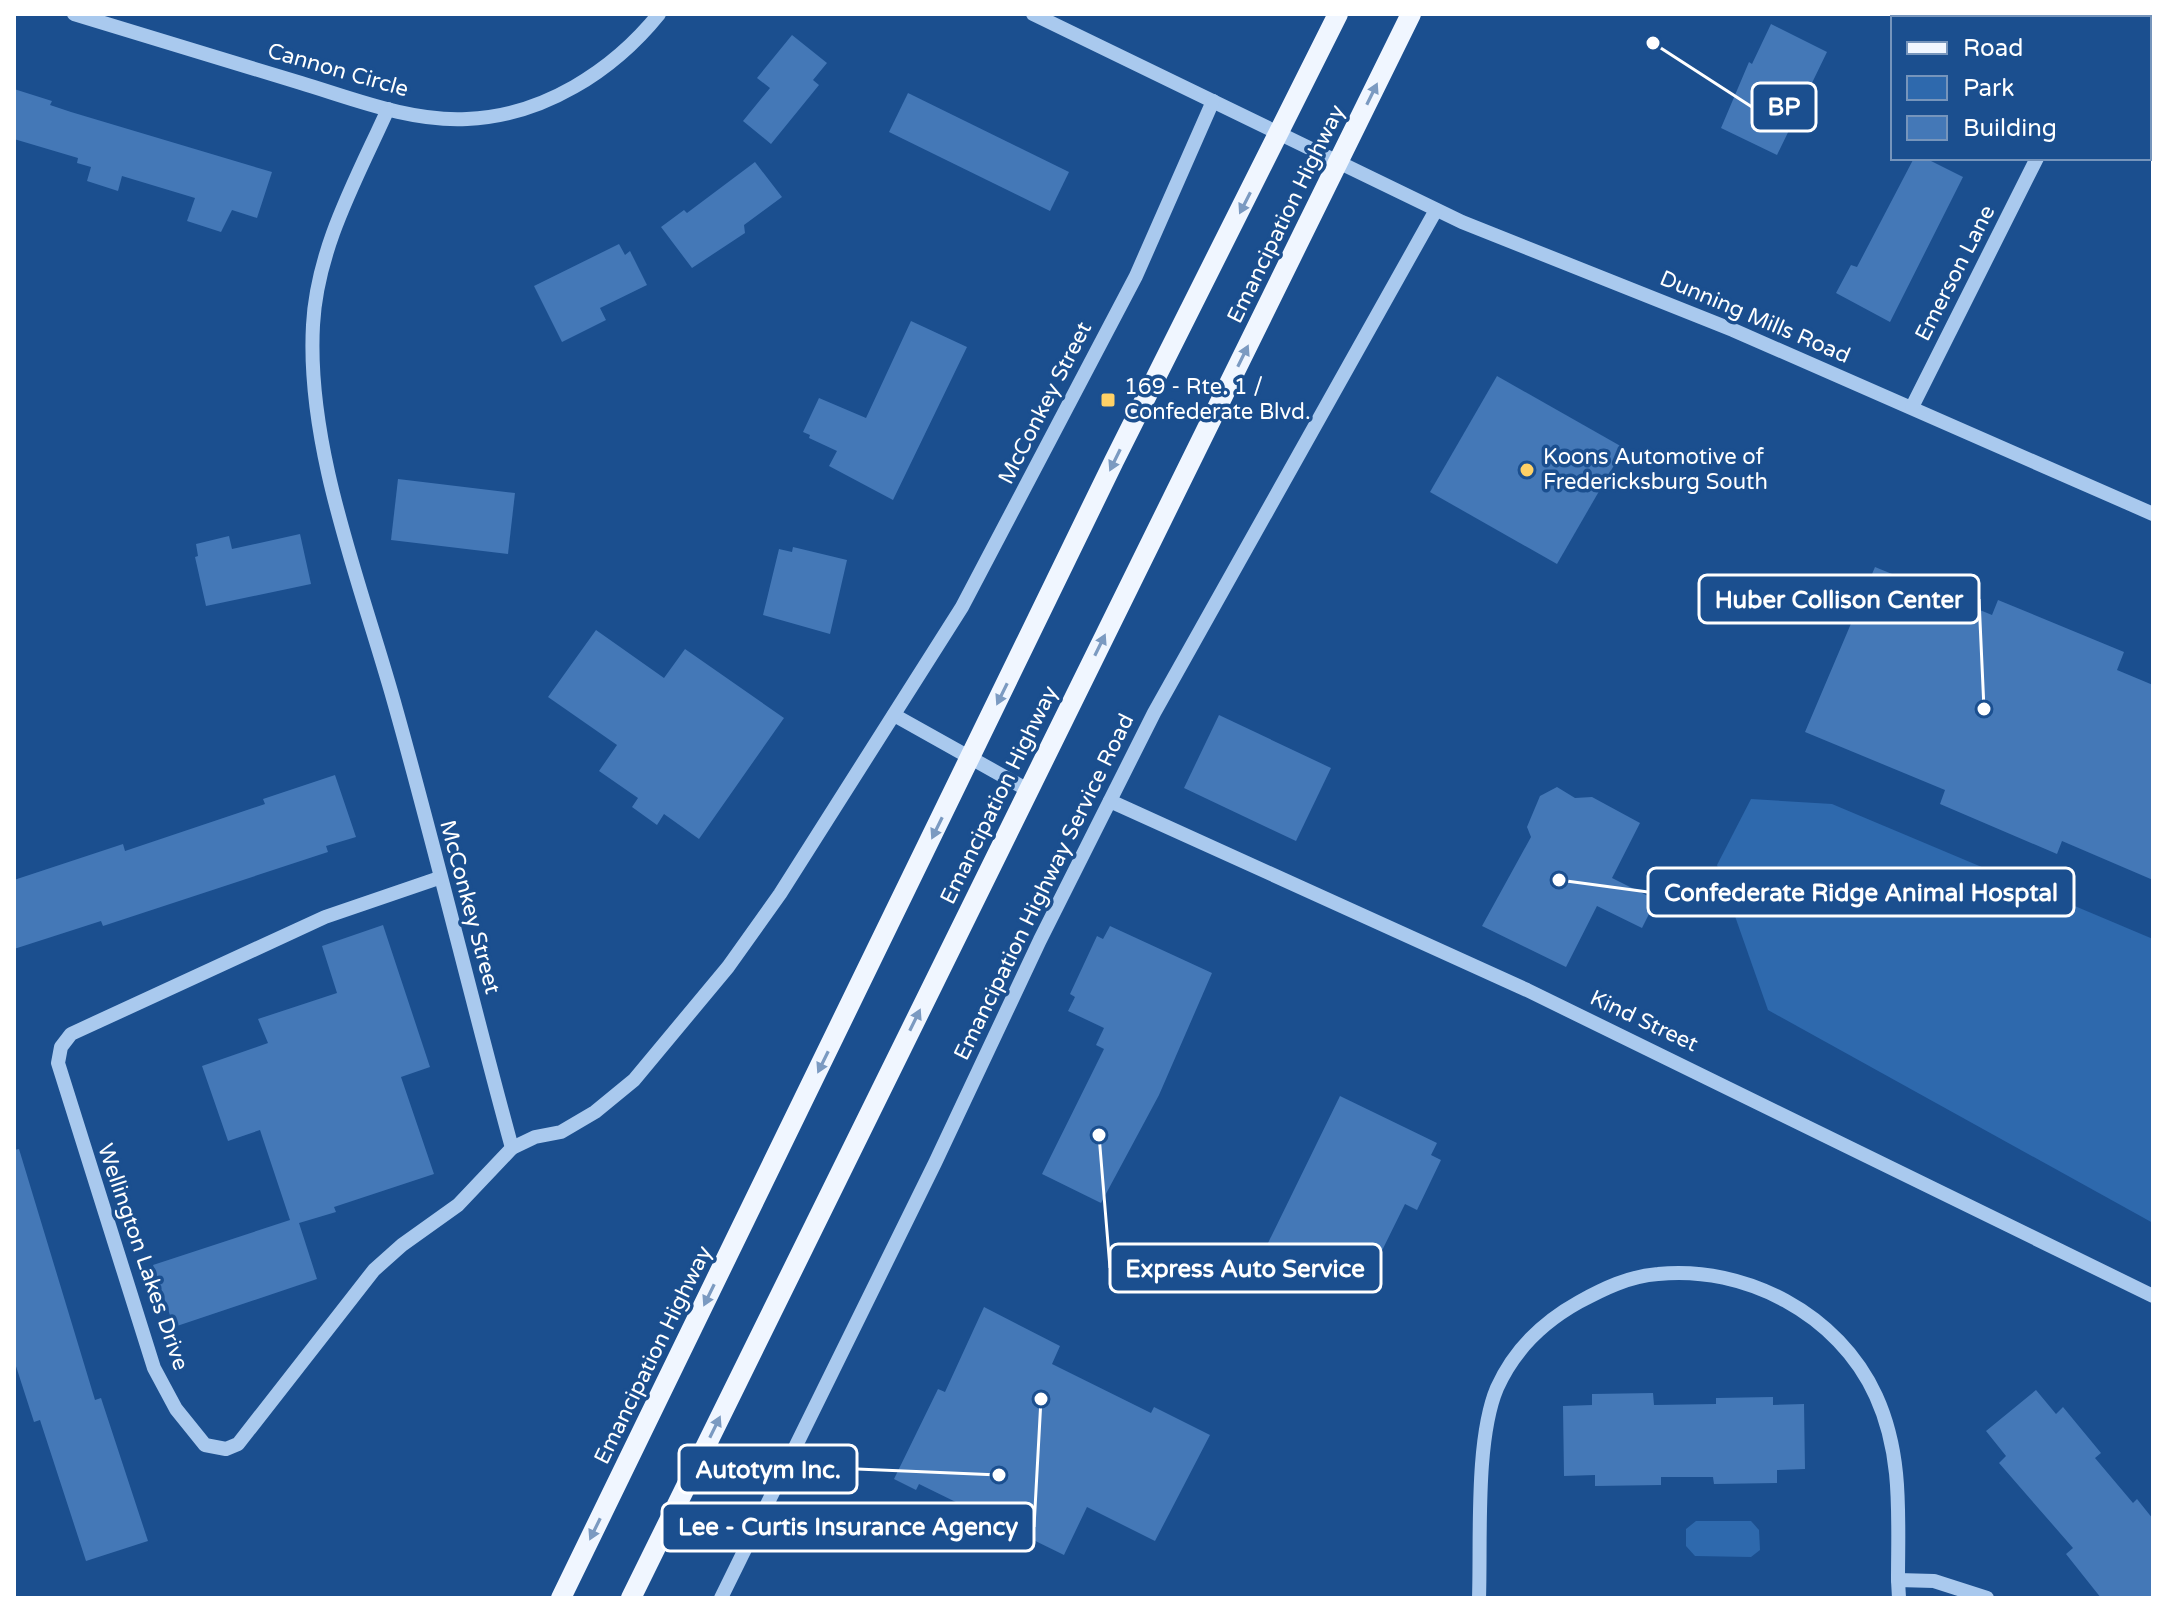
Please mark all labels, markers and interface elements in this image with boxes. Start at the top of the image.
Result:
legend [1891,16,2151,160]
text: Road [1963,34,2023,63]
street label: Cannon Circle [264,37,412,103]
text: Park [1963,74,2014,103]
one-way arrow [1365,82,1379,105]
callout: BP [1752,83,1816,131]
text: BP [1768,93,1800,122]
street label: Emancipation Highway [1222,100,1350,327]
text: Building [1963,114,2057,143]
one-way arrow [1238,191,1251,214]
street label: Emerson Lane [1910,201,2000,345]
street label: Dunning Mills Road [1656,265,1854,369]
street label: McConkey Street [993,317,1097,489]
one-way arrow [1236,345,1250,368]
place label: 169 - Rte. 1 / Confederate Blvd. [1124,374,1311,425]
marker: 169 - Rte. 1 / Confederate Blvd. [1099,391,1117,409]
place label: Koons Automotive of Fredericksburg South [1543,444,1768,495]
one-way arrow [1108,448,1122,471]
marker: Koons Automotive of Fredericksburg South [1518,461,1536,479]
callout: Huber Collison Center [1699,575,1979,623]
text: Huber Collison Center [1715,586,1964,615]
one-way arrow [1093,634,1107,657]
street label: Emancipation Highway [935,681,1063,908]
one-way arrow [995,683,1009,706]
street label: Emancipation Highway Service Road [949,710,1139,1064]
street label: McConkey Street [434,817,506,997]
one-way arrow [930,817,944,840]
callout: Confederate Ridge Animal Hosptal [1648,868,2074,916]
text: Confederate Ridge Animal Hosptal [1664,879,2058,908]
street label: Kind Street [1586,985,1702,1057]
one-way arrow [909,1008,922,1031]
one-way arrow [816,1050,830,1073]
street label: Wellington Lakes Drive [92,1140,194,1374]
street label: Emancipation Highway [589,1241,717,1468]
callout: Express Auto Service [1110,1244,1381,1292]
text: Express Auto Service [1125,1255,1365,1284]
one-way arrow [702,1284,716,1307]
one-way arrow [708,1416,721,1439]
callout: Autotym Inc. [679,1445,857,1493]
text: Autotym Inc. [695,1456,841,1485]
callout: Lee - Curtis Insurance Agency [662,1503,1034,1551]
text: Lee - Curtis Insurance Agency [678,1513,1018,1542]
one-way arrow [588,1518,601,1541]

